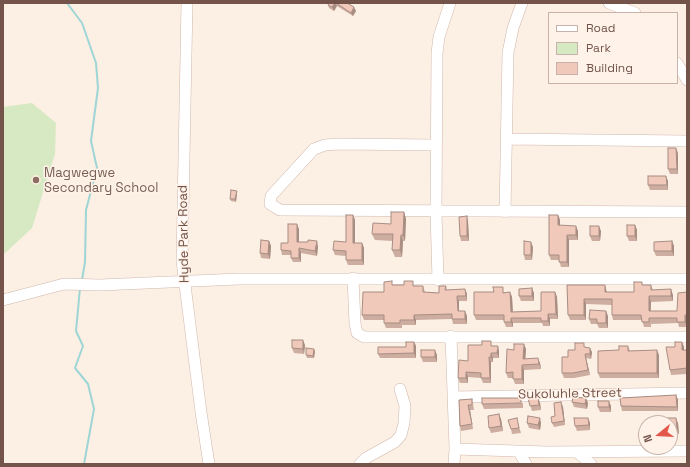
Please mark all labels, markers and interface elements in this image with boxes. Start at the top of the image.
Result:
legend [548,12,678,84]
text: Road [586,20,615,36]
text: Park [586,40,611,56]
text: Building [586,60,633,76]
place label: Magwegwe Secondary School [44,165,158,196]
marker: Magwegwe Secondary School [31,175,41,185]
street label: Hyde Park Road [175,185,193,283]
street label: Sukoluhle Street [518,385,622,403]
north arrow [638,415,678,455]
text: N [640,433,655,444]

